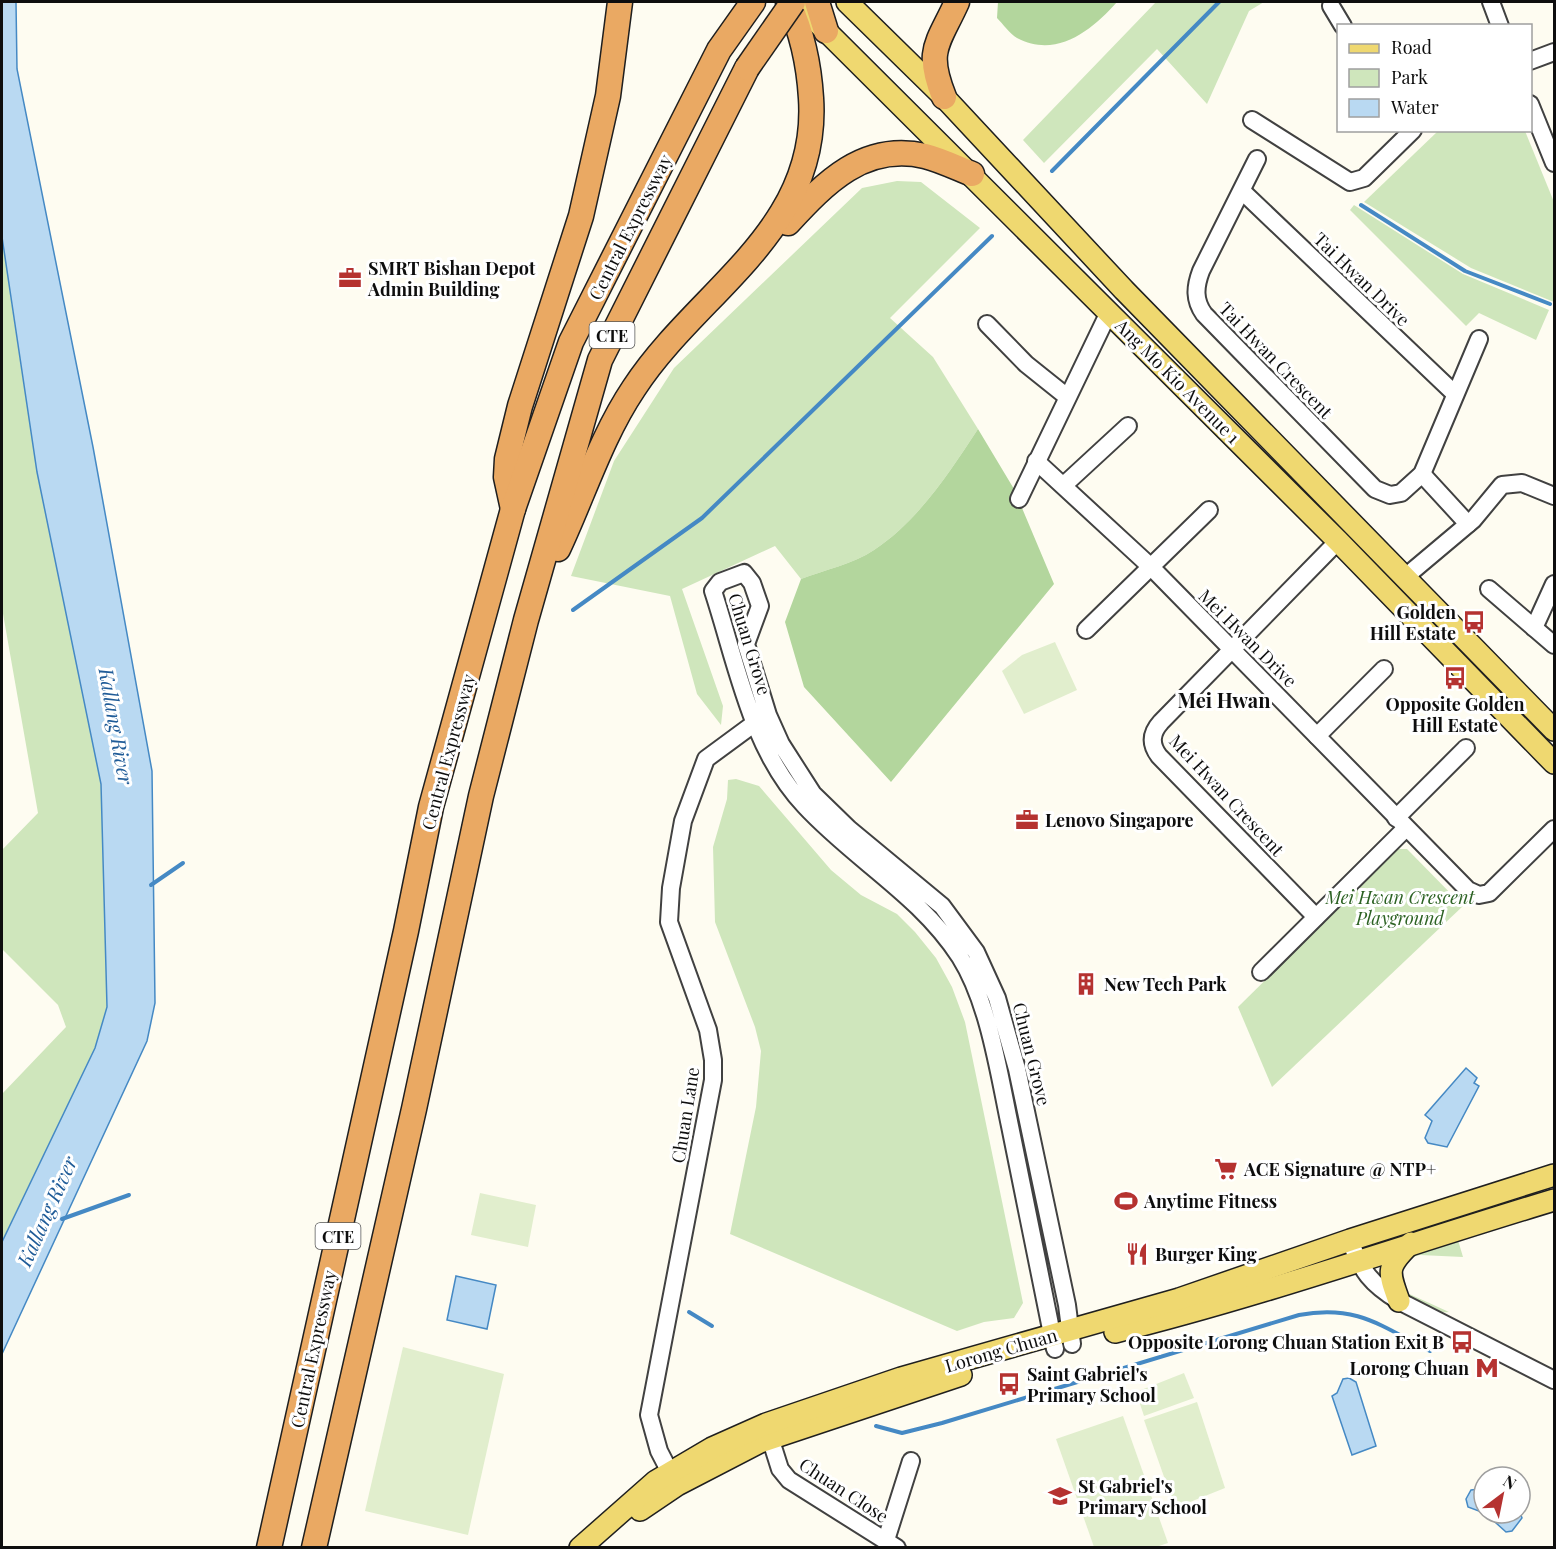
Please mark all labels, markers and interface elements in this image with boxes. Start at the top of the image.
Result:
legend [1337,24,1532,132]
text: Road [1391,35,1432,59]
text: Park [1391,65,1428,89]
text: Water [1390,95,1439,119]
street label: Central Expressway [583,150,677,304]
street label: Tai Hwan Drive [1309,227,1415,331]
place label: SMRT Bishan Depot Admin Building [367,256,536,301]
office icon: SMRT Bishan Depot Admin Building [337,265,363,291]
street label: Tai Hwan Crescent [1214,297,1338,424]
street label: Ang Mo Kio Avenue 1 [1110,313,1246,449]
road number: CTE [590,322,634,348]
street label: Mei Hwan Drive [1194,584,1302,692]
street label: Chuan Grove [723,590,777,698]
place label: Golden Hill Estate [1370,600,1456,645]
bus stop icon: Golden Hill Estate [1461,609,1487,635]
water label: Kallang River [93,665,141,788]
bus stop icon: Opposite Golden Hill Estate [1442,665,1468,691]
street label: Central Expressway [416,671,480,833]
district label: Mei Hwan [1177,686,1271,713]
place label: Opposite Golden Hill Estate [1386,692,1524,737]
street label: Mei Hwan Crescent [1164,729,1290,861]
office icon: Lenovo Singapore [1014,807,1040,833]
place label: Lenovo Singapore [1045,808,1194,832]
park label: Mei Hwan Crescent Playground [1325,885,1475,930]
building icon: New Tech Park [1073,971,1099,997]
place label: New Tech Park [1104,972,1227,996]
street label: Chuan Grove [1008,1000,1056,1108]
street label: Chuan Lane [666,1065,704,1165]
water label: Kallang River [9,1150,83,1271]
supermarket icon: ACE Signature @ NTP+ [1213,1156,1239,1182]
place label: ACE Signature @ NTP+ [1243,1157,1436,1181]
sports icon: Anytime Fitness [1113,1188,1139,1214]
place label: Anytime Fitness [1143,1189,1277,1213]
road number: CTE [316,1223,360,1249]
restaurant icon: Burger King [1124,1241,1150,1267]
place label: Burger King [1155,1242,1257,1266]
street label: Central Expressway [285,1268,341,1430]
street label: Lorong Chuan [942,1322,1060,1377]
bus stop icon: Opposite Lorong Chuan Station Exit B [1449,1329,1475,1355]
place label: Opposite Lorong Chuan Station Exit B [1128,1330,1444,1354]
metro station icon: Lorong Chuan [1474,1355,1500,1381]
place label: Lorong Chuan [1350,1356,1469,1380]
place label: Saint Gabriel's Primary School [1027,1362,1156,1407]
bus stop icon: Saint Gabriel's Primary School [996,1371,1022,1397]
street label: Chuan Close [795,1452,893,1528]
north arrow [1472,1465,1532,1525]
text: N [1500,1470,1521,1494]
place label: St Gabriel's Primary School [1078,1474,1207,1519]
school or university icon: St Gabriel's Primary School [1047,1483,1073,1509]

